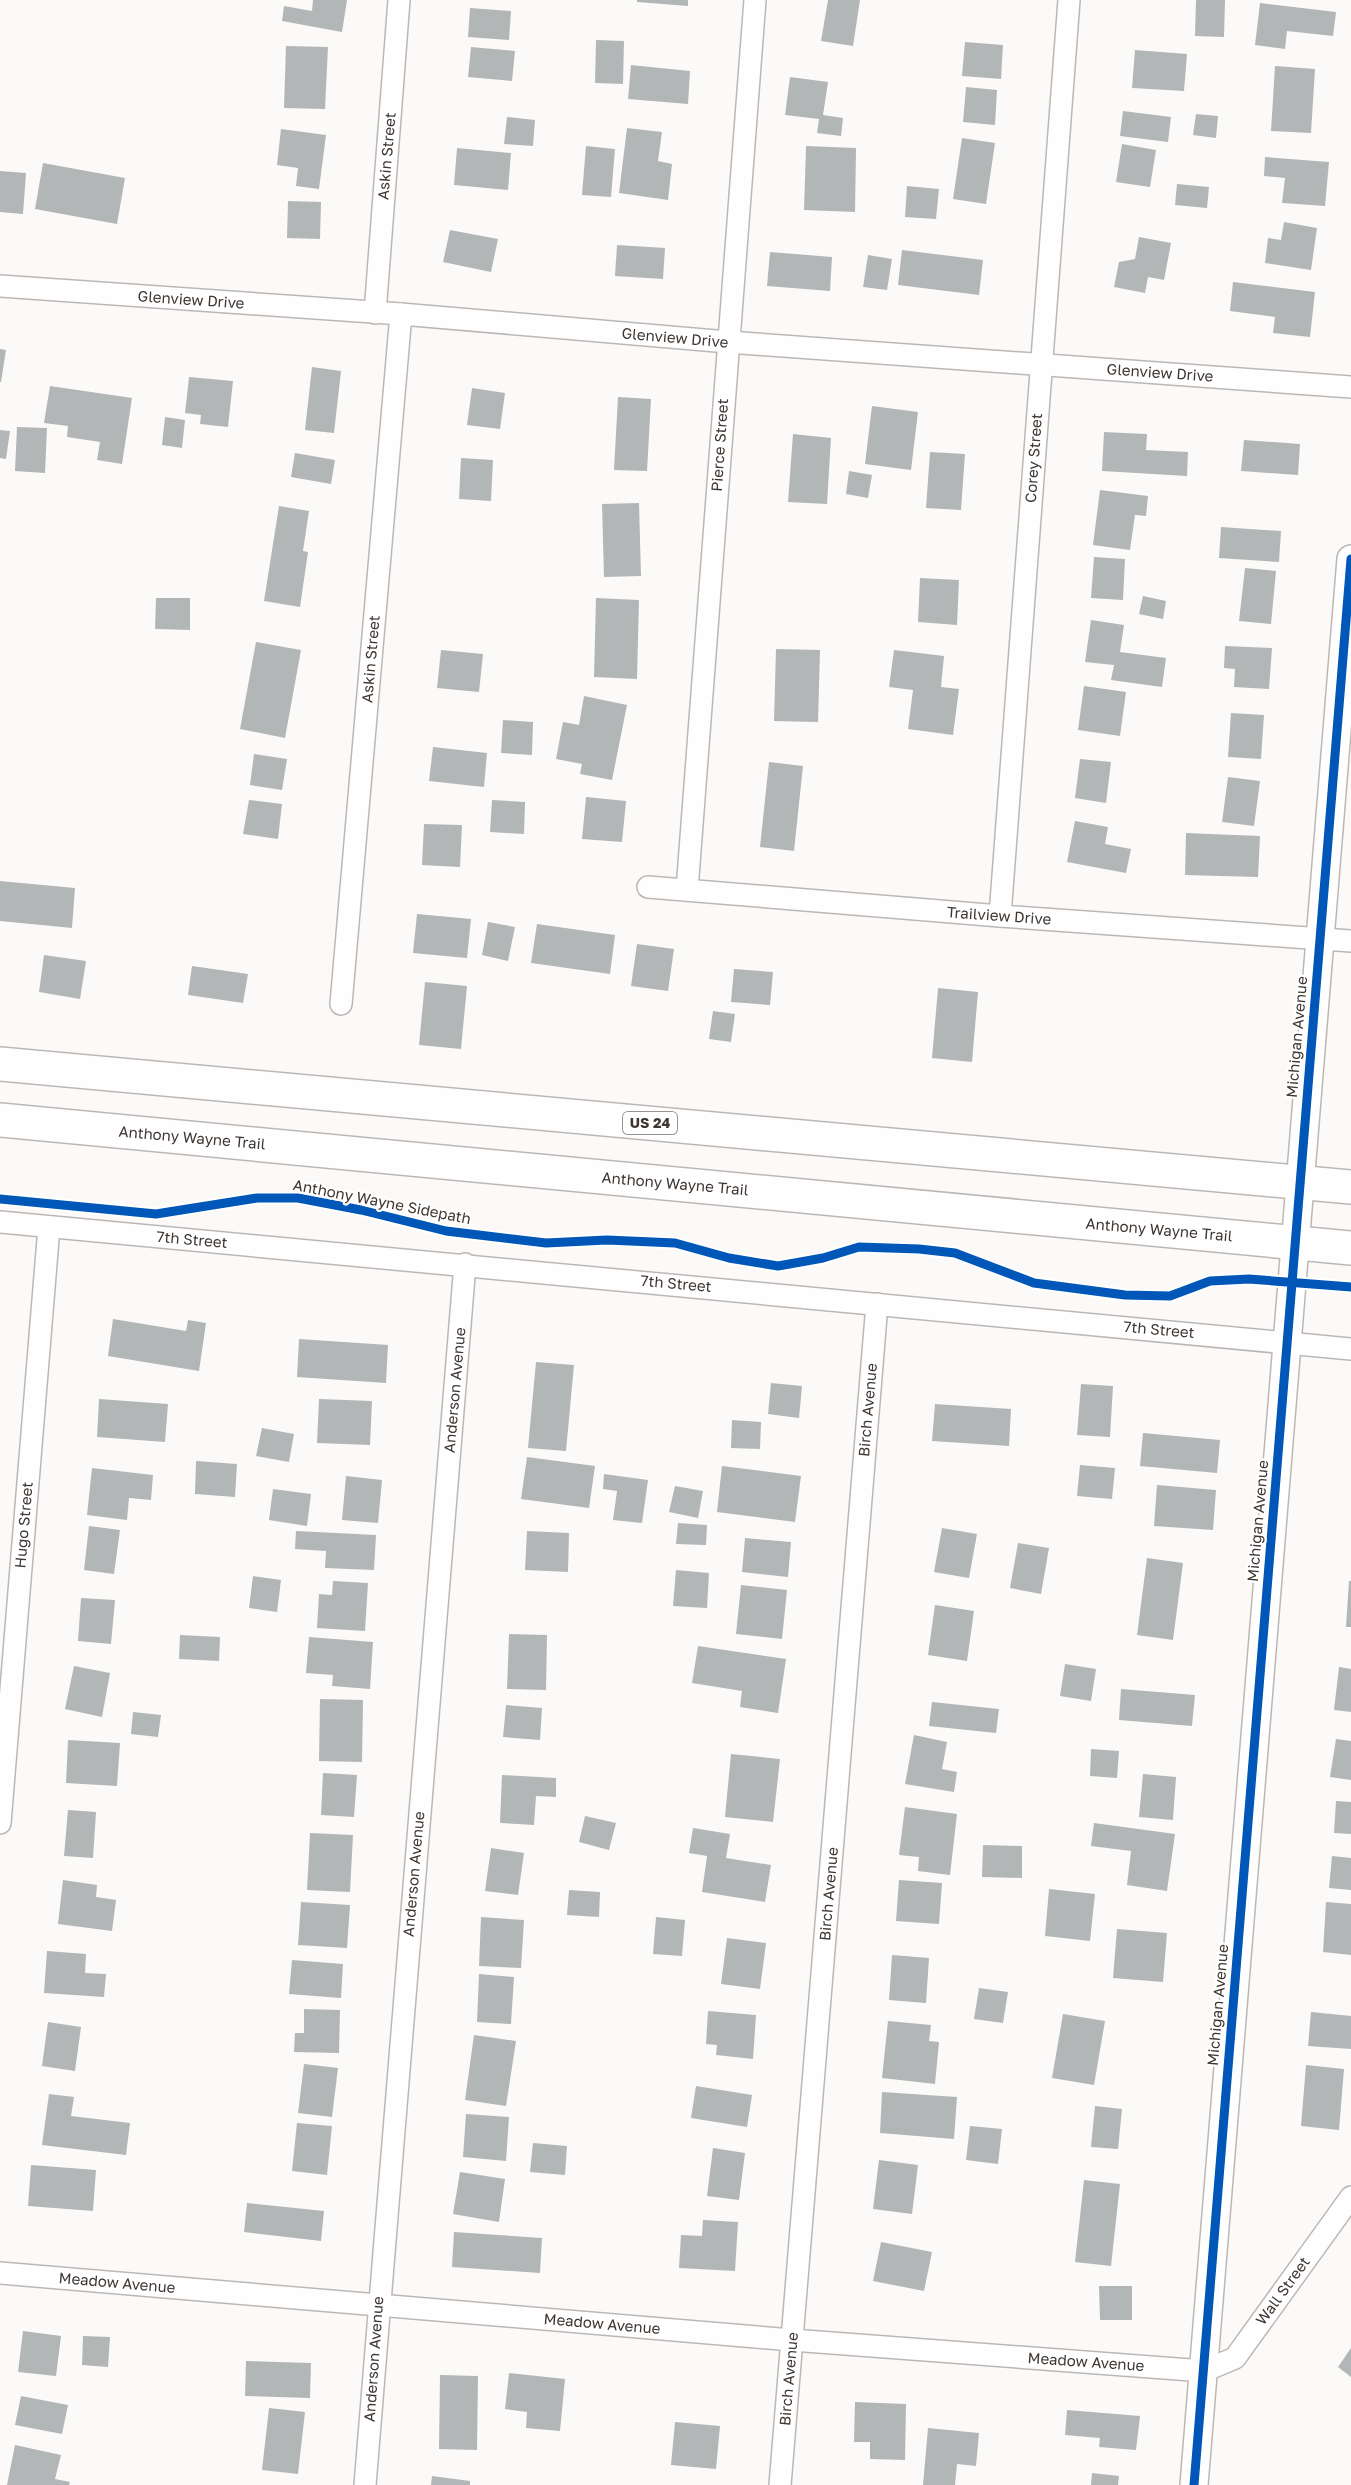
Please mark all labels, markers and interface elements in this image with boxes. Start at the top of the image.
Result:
street label: Askin Street [373,111,399,200]
street label: Glenview Drive [137,286,245,312]
street label: Glenview Drive [621,323,729,351]
street label: Glenview Drive [1106,359,1214,385]
street label: Pierce Street [707,398,731,492]
street label: Corey Street [1021,412,1045,503]
street label: Askin Street [357,614,383,703]
street label: Trailview Drive [946,902,1052,928]
street label: Michigan Avenue [1282,975,1310,1098]
road number: US 24 [623,1112,677,1134]
street label: Anthony Wayne Trail [118,1122,267,1152]
street label: Anthony Wayne Trail [601,1168,750,1198]
street label: Anthony Wayne Sidepath [292,1175,473,1227]
street label: Anthony Wayne Trail [1085,1214,1234,1244]
street label: 7th Street [156,1227,228,1251]
street label: 7th Street [640,1271,712,1295]
street label: 7th Street [1123,1317,1195,1341]
street label: Anderson Avenue [440,1326,468,1453]
street label: Birch Avenue [854,1362,880,1457]
street label: Michigan Avenue [1243,1459,1271,1582]
street label: Hugo Street [10,1481,36,1569]
street label: Anderson Avenue [399,1810,427,1937]
street label: Birch Avenue [815,1846,841,1941]
street label: Michigan Avenue [1203,1943,1231,2066]
street label: Wall Street [1251,2253,1313,2328]
street label: Meadow Avenue [58,2268,176,2296]
street label: Anderson Avenue [360,2295,386,2422]
street label: Meadow Avenue [543,2309,661,2337]
street label: Birch Avenue [775,2331,801,2426]
street label: Meadow Avenue [1027,2348,1145,2374]

